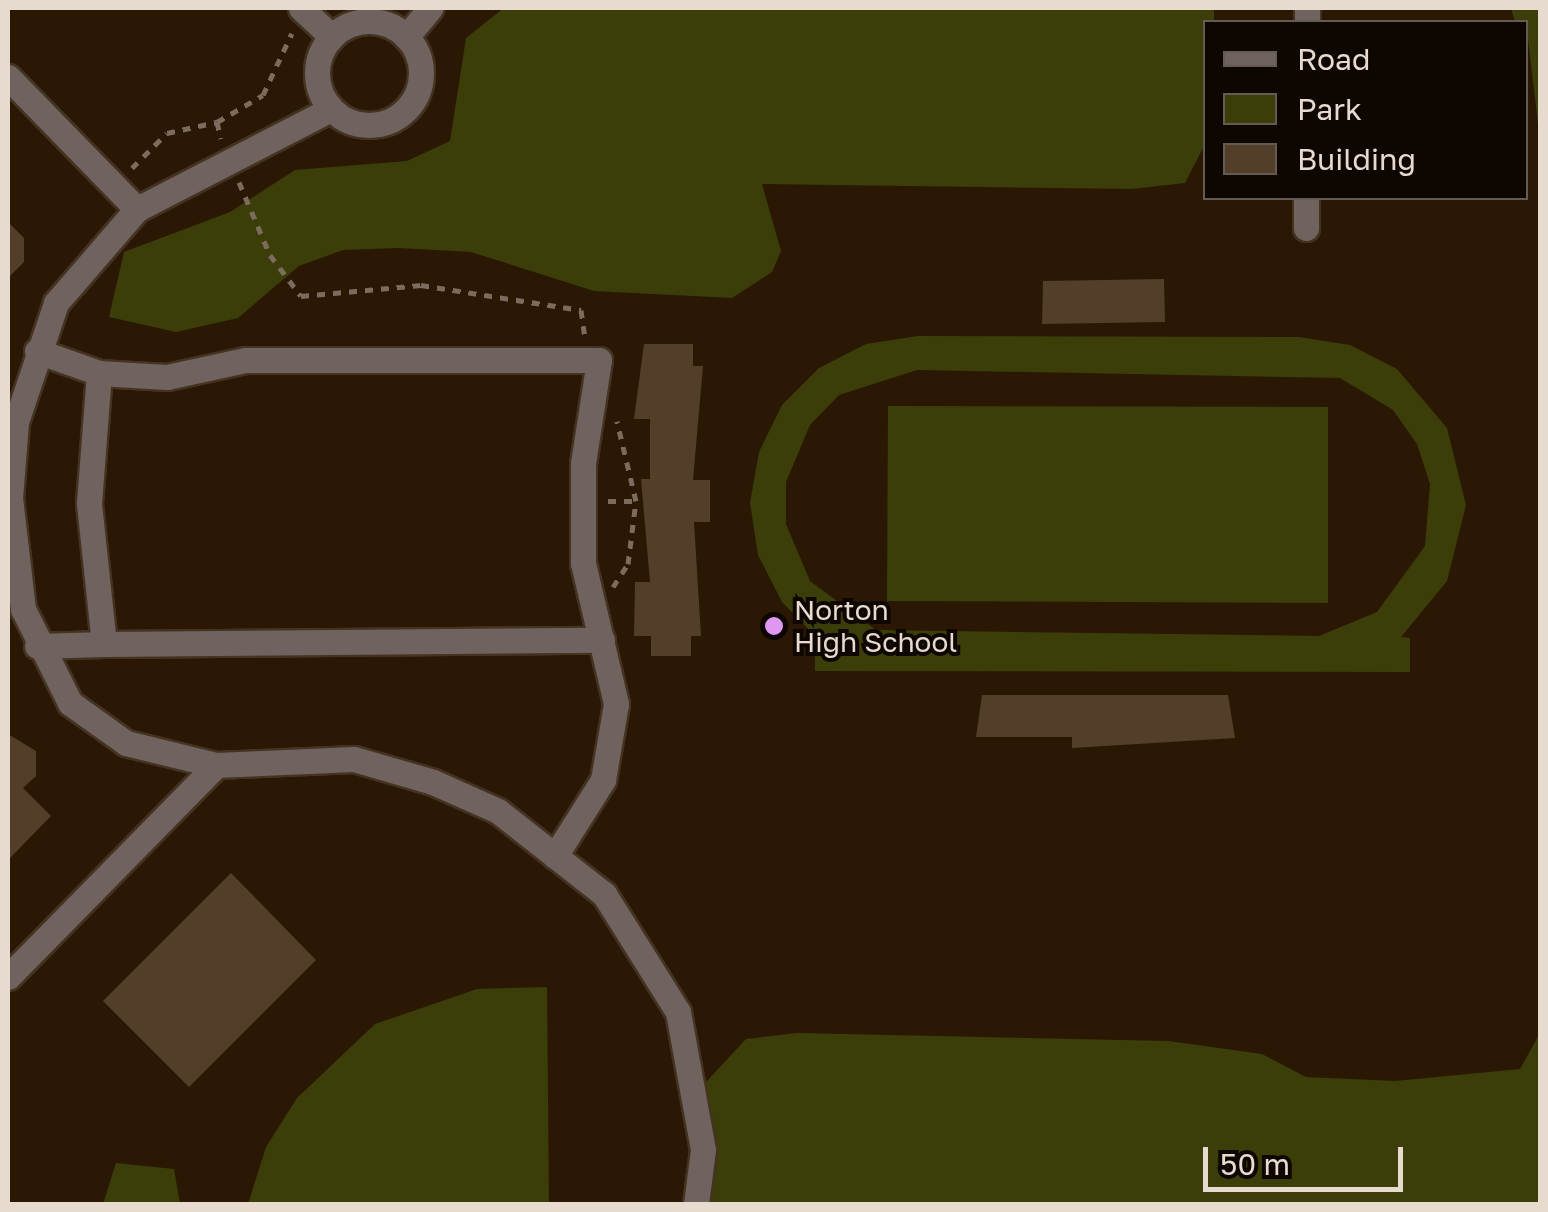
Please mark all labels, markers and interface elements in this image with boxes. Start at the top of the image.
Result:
legend [1203,20,1528,200]
text: Road [1297,41,1371,77]
text: Park [1297,91,1362,127]
text: Building [1297,141,1416,177]
place label: Norton High School [794,593,957,659]
marker: Norton High School [763,615,785,637]
scale bar [1208,1127,1408,1189]
text: 50 m [1220,1146,1290,1182]

